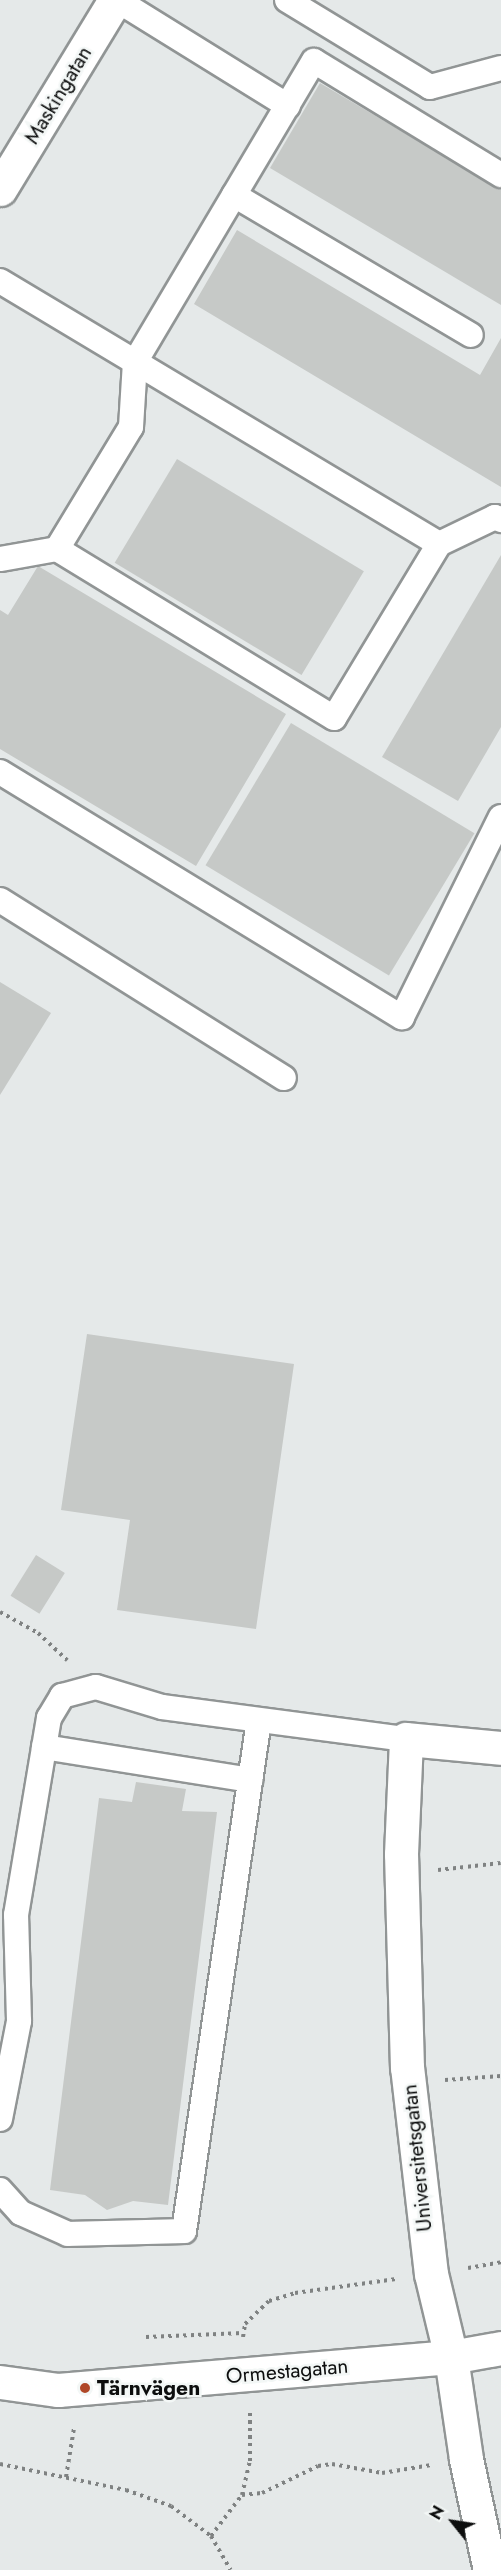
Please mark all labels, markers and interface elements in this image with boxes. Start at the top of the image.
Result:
street label: Maskingatan [19,42,97,148]
street label: Universitetsgatan [397,2083,437,2233]
street label: Ormestagatan [225,2353,349,2389]
place label: Tärnvägen [97,2375,200,2401]
marker: Tärnvägen [78,2381,92,2395]
north arrow [423,2492,483,2552]
text: N [424,2501,450,2524]

